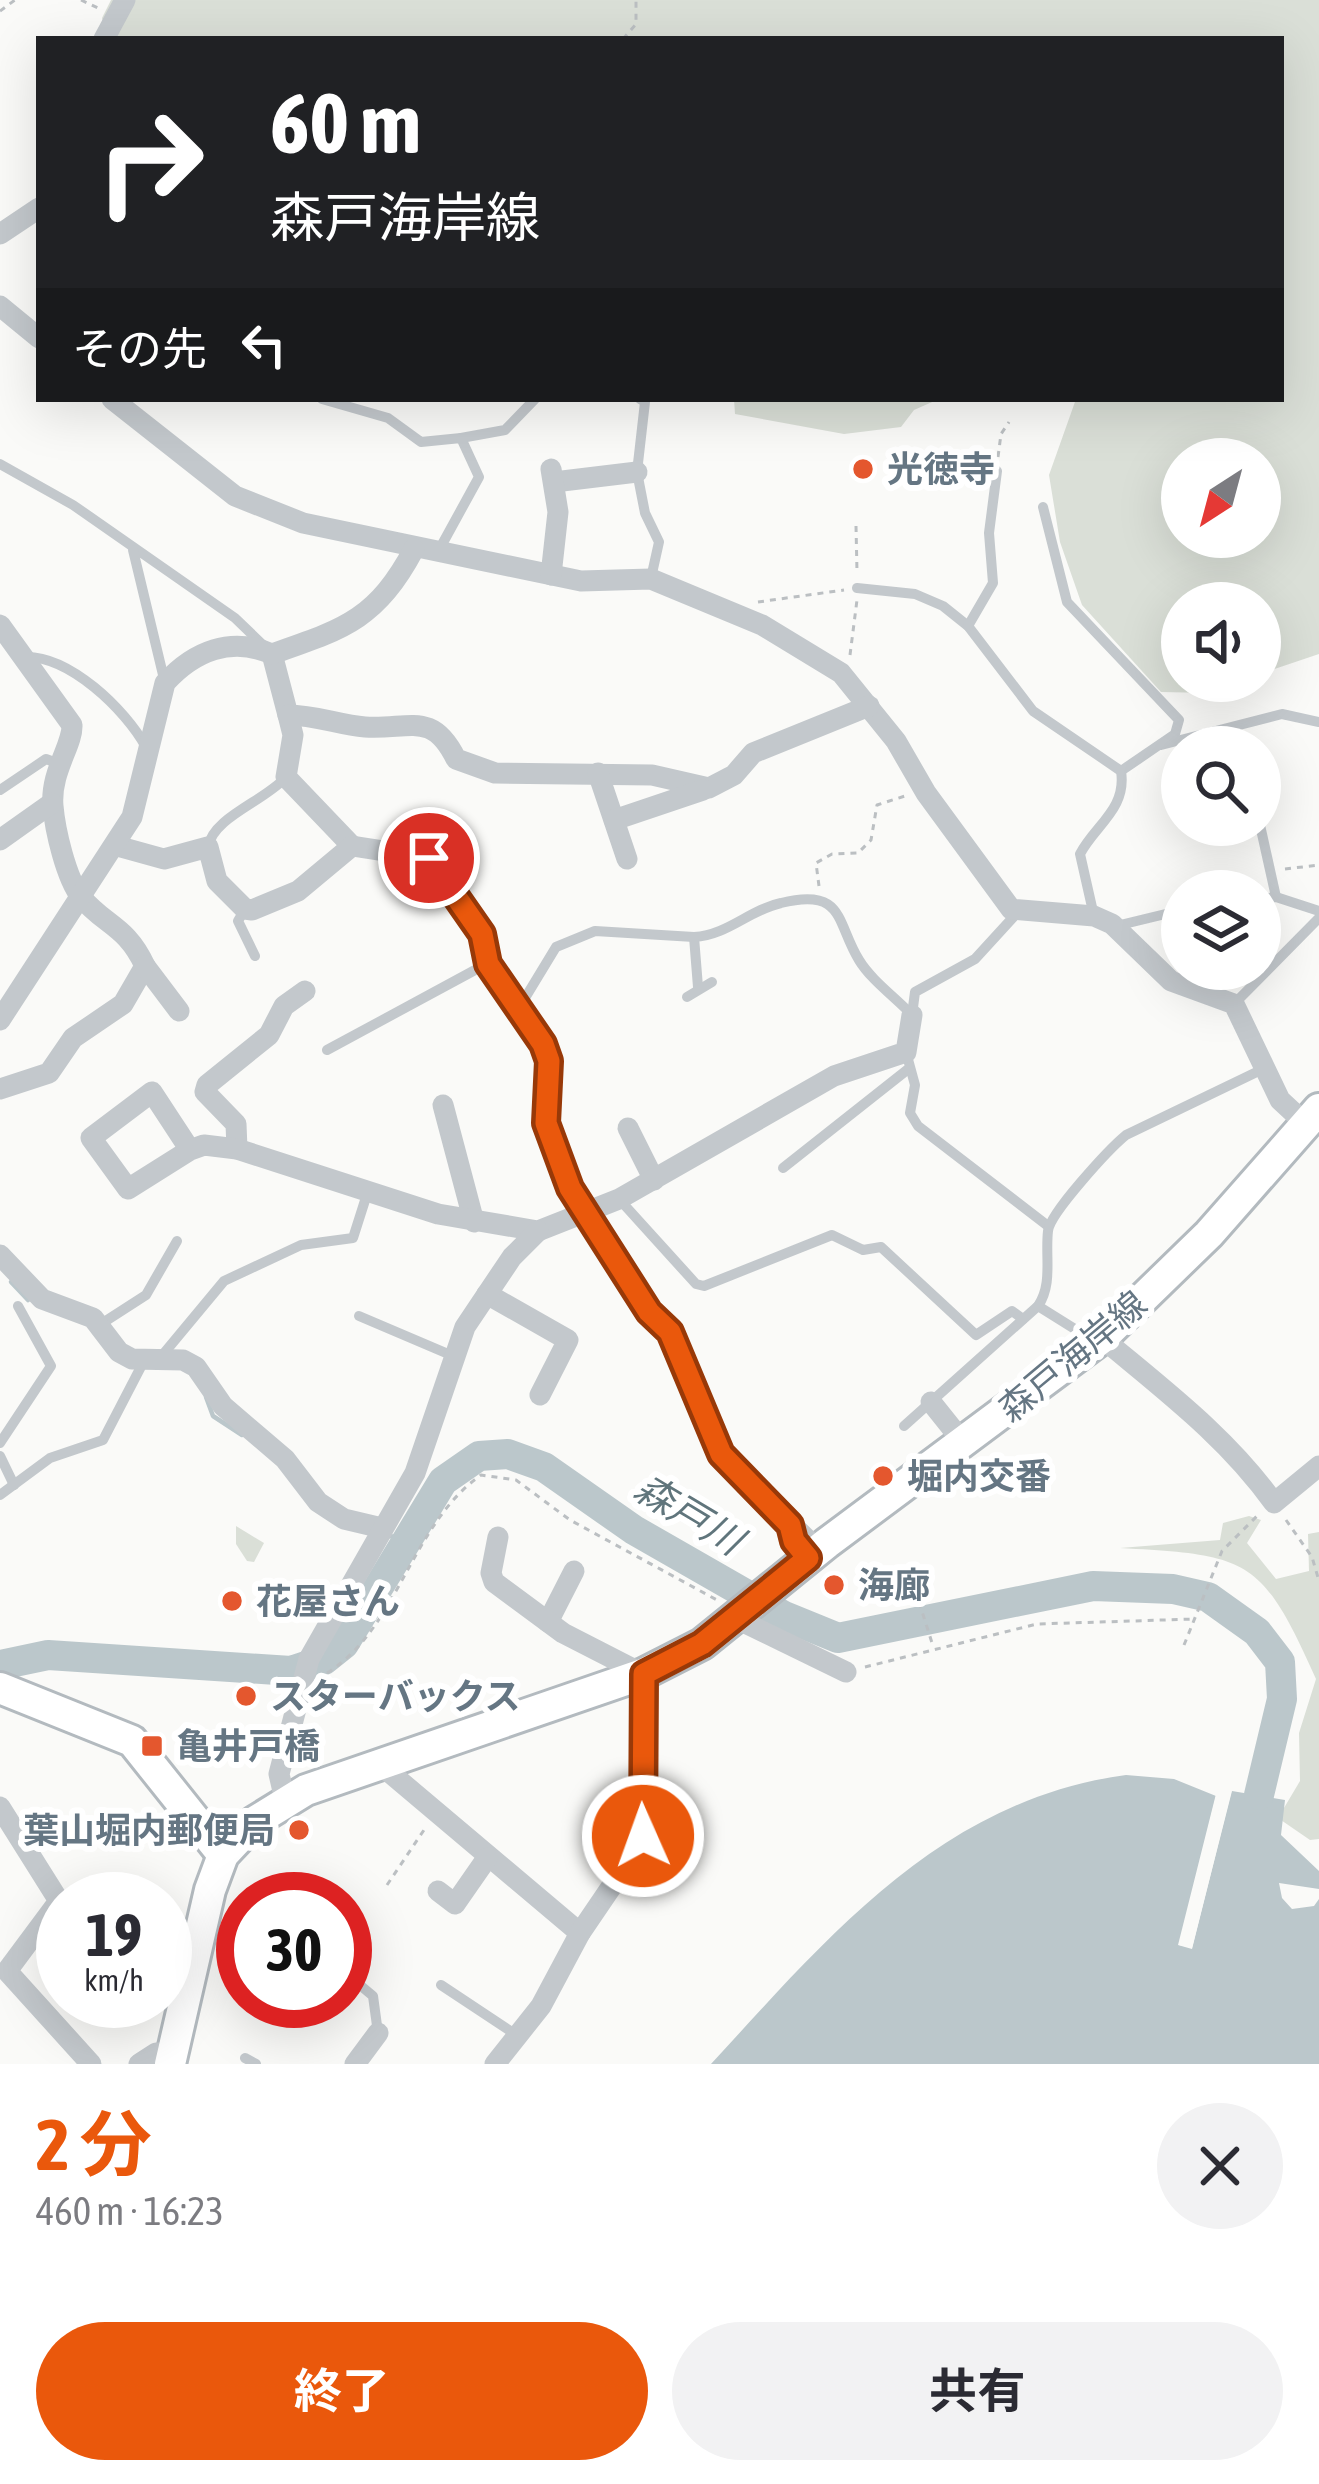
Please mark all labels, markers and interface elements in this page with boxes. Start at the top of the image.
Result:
text: 60 m [270,75,421,171]
icon: right [72,84,228,240]
text: 森戸海岸線 [270,187,540,248]
icon: left [231,312,297,378]
text: その先 [72,323,207,375]
north arrow [1161,438,1281,558]
map controls [1161,438,1281,990]
place label: 光徳寺 [887,448,995,490]
marker: 光徳寺 [850,456,876,482]
button: sound [1161,582,1281,702]
button: search [1161,726,1281,846]
pin [378,807,480,909]
icon: arrive [396,825,462,891]
button: layers [1161,870,1281,990]
street label: 森戸海岸線 [990,1282,1154,1430]
place label: 堀内交番 [907,1455,1051,1497]
marker: 堀内交番 [870,1463,896,1489]
water label: 森戸川 [628,1465,754,1565]
place label: 海廊 [858,1564,930,1606]
marker: 海廊 [821,1572,847,1598]
place label: 花屋さん [256,1580,400,1622]
marker: 花屋さん [219,1588,245,1614]
place label: スターバックス [270,1675,521,1717]
marker: スターバックス [233,1683,259,1709]
place label: 亀井戸橋 [176,1725,320,1767]
marker: 亀井戸橋 [139,1733,165,1759]
position arrow [580,1773,706,1899]
place label: 葉山堀内郵便局 [23,1809,275,1851]
marker: 葉山堀内郵便局 [286,1817,312,1843]
speed limit sign: 30 [216,1872,372,2028]
text: 19 [86,1900,142,1969]
text: km/h [84,1963,144,1997]
text: 2 分 [36,2103,152,2185]
button: close [1157,2103,1283,2229]
text: 460 m · 16:23 [36,2189,224,2233]
button: 終了 [36,2322,648,2460]
button: 共有 [672,2322,1283,2460]

